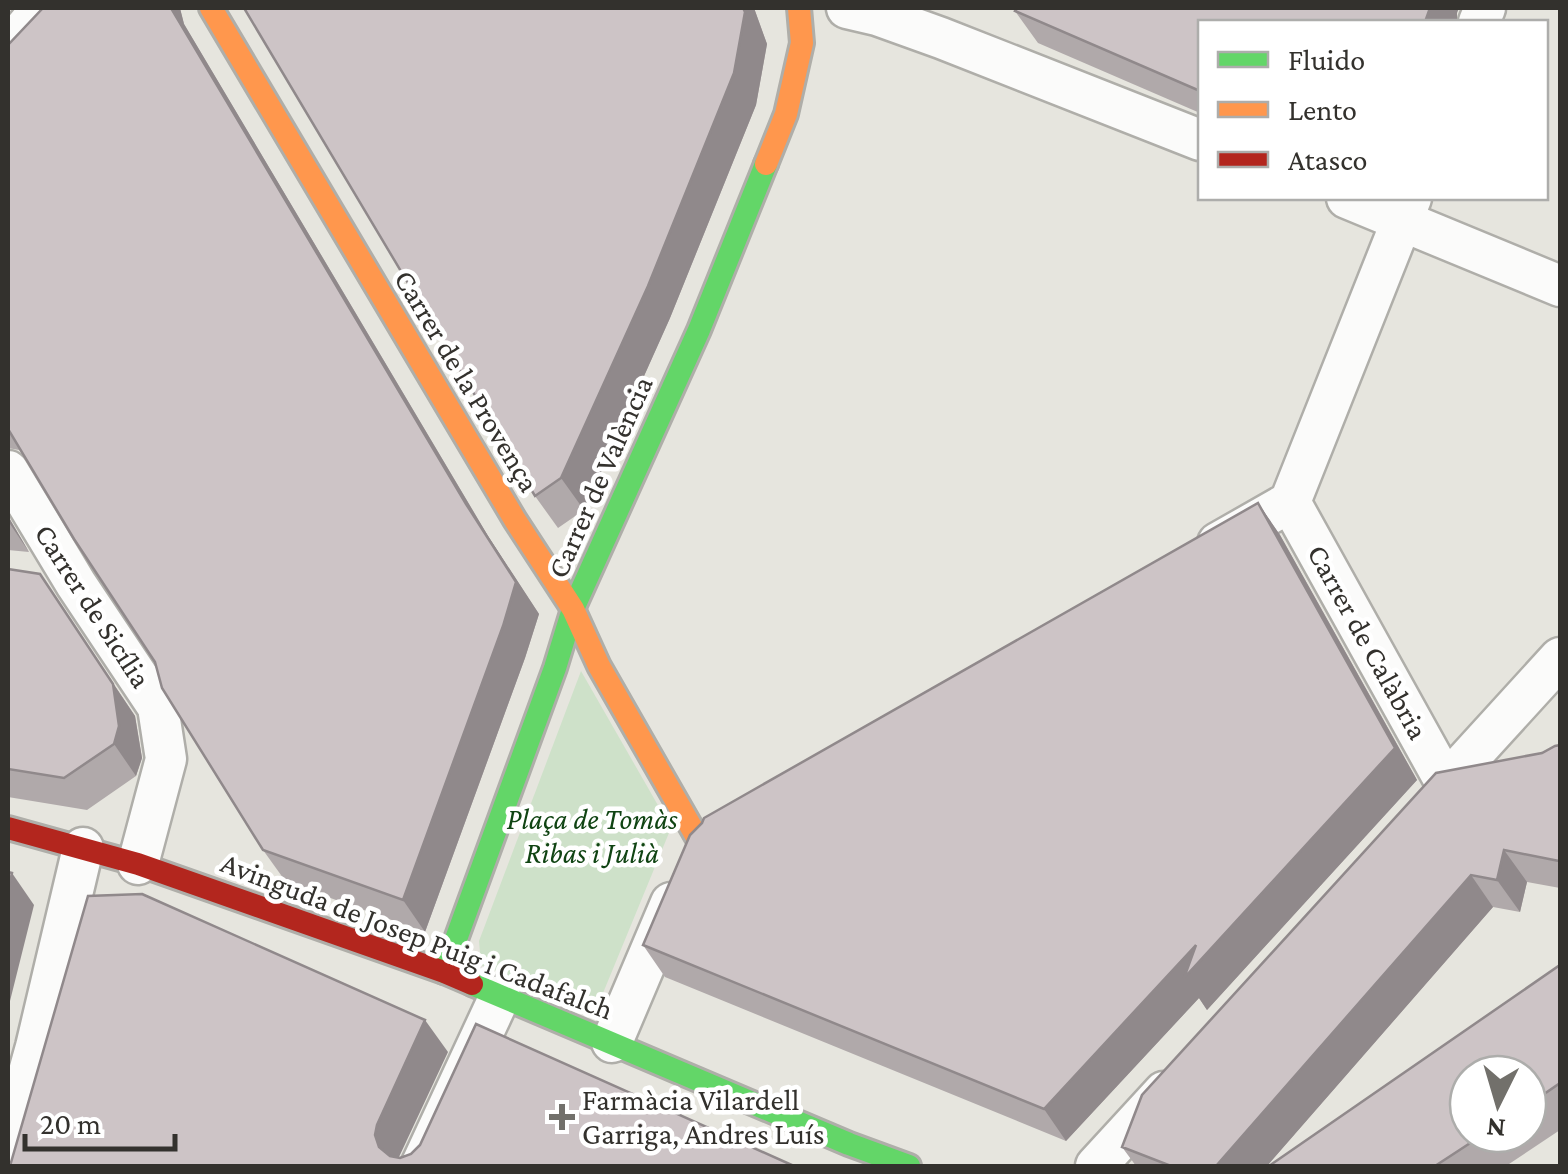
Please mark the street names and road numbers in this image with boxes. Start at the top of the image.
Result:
street label: Carrer de la Provença [387,264,547,498]
street label: Carrer de València [540,371,659,583]
street label: Carrer de Sicília [28,518,159,694]
street label: Carrer de Calàbria [1301,539,1436,745]
street label: Avinguda de Josep Puig i Cadafalch [216,845,618,1027]

